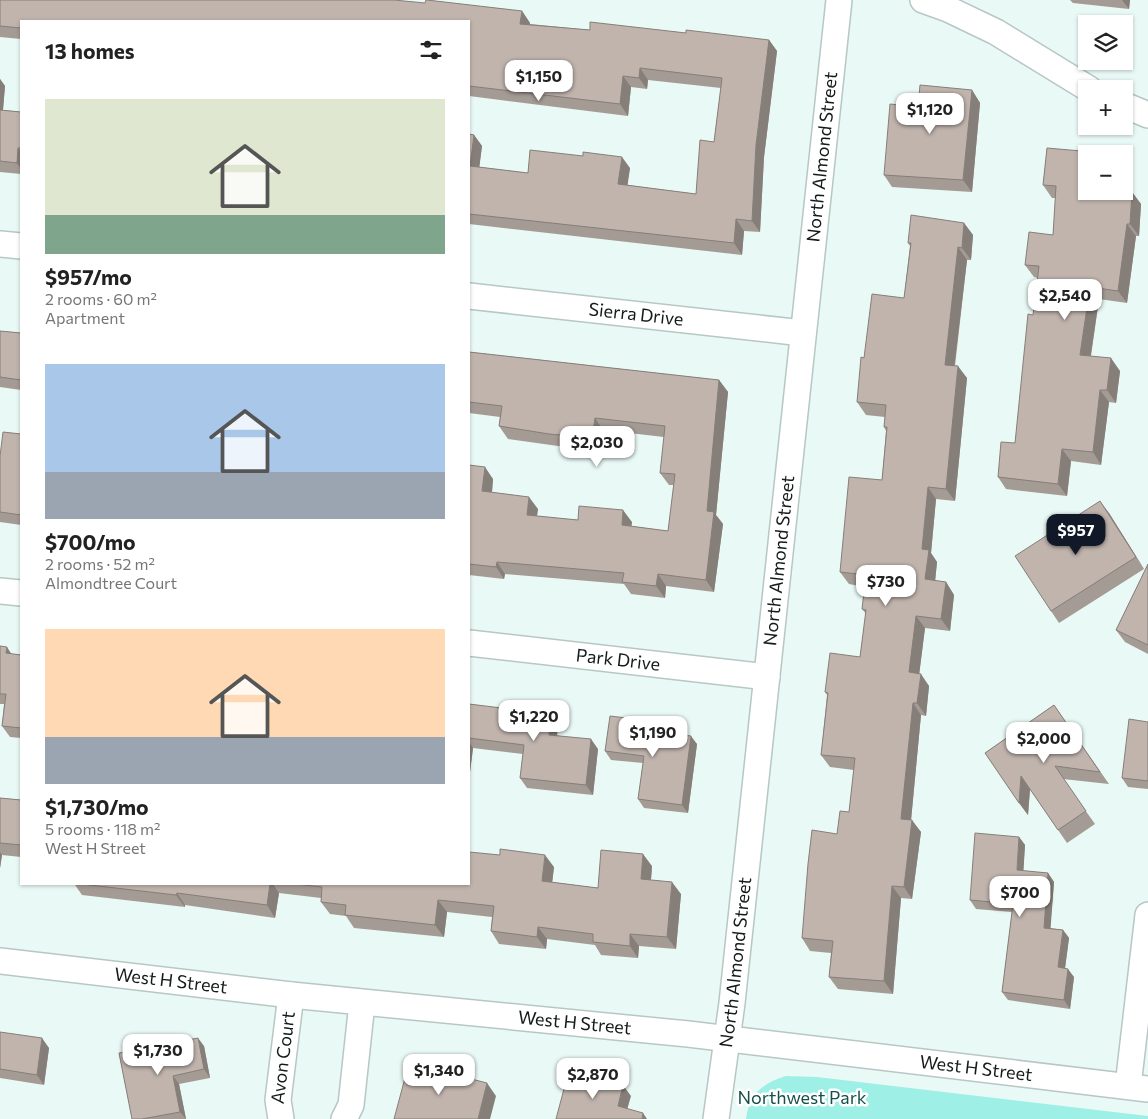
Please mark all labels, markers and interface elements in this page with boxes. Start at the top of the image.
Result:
map controls [1078,15,1133,200]
button: layers [1078,15,1133,70]
icon: filters [417,36,445,64]
text: 13 homes [45,38,135,63]
pin: $1,150 [498,59,580,102]
text: $1,150 [516,66,562,85]
street label: North Almond Street [801,70,841,243]
button: + [1078,80,1133,135]
pin: $1,120 [889,92,971,135]
text: $1,120 [907,99,953,118]
icon: home [200,131,290,221]
button: − [1078,145,1133,200]
text: $957/mo [45,264,132,289]
pin: $2,540 [1024,278,1106,321]
text: $2,540 [1039,285,1091,304]
text: 2 rooms · 60 m² [45,289,157,308]
street label: Sierra Drive [588,297,685,330]
text: Apartment [45,308,125,327]
icon: home [200,396,290,486]
pin: $2,030 [556,426,638,468]
text: $2,030 [571,432,623,451]
street label: North Almond Street [758,474,798,647]
pin: $957 [1046,514,1106,556]
text: $957 [1057,520,1095,539]
text: $700/mo [45,529,136,554]
text: 2 rooms · 52 m² [45,554,155,573]
pin: $730 [856,564,916,607]
text: $730 [867,571,905,590]
text: Almondtree Court [45,573,177,592]
street label: Park Drive [575,643,661,675]
icon: home [200,661,290,751]
pin: $1,220 [493,700,575,742]
text: $1,220 [509,706,559,725]
pin: $1,190 [612,716,694,758]
text: $1,190 [630,722,677,741]
pin: $2,000 [1003,722,1085,764]
text: $2,000 [1017,728,1071,747]
text: $1,730/mo [45,794,149,819]
text: 5 rooms · 118 m² [45,819,160,838]
text: West H Street [45,838,146,857]
street label: North Almond Street [714,876,755,1049]
pin: $700 [990,876,1050,918]
text: $700 [1000,882,1040,901]
street label: West H Street [113,962,229,997]
street label: West H Street [517,1005,632,1038]
street label: Avon Court [266,1010,299,1105]
pin: $1,730 [117,1034,199,1076]
text: $1,730 [133,1040,183,1059]
street label: West H Street [919,1050,1034,1085]
pin: $1,340 [398,1054,480,1096]
pin: $2,870 [552,1058,634,1100]
text: $1,340 [414,1060,464,1079]
text: $2,870 [567,1064,619,1083]
park label: Northwest Park [737,1086,867,1108]

